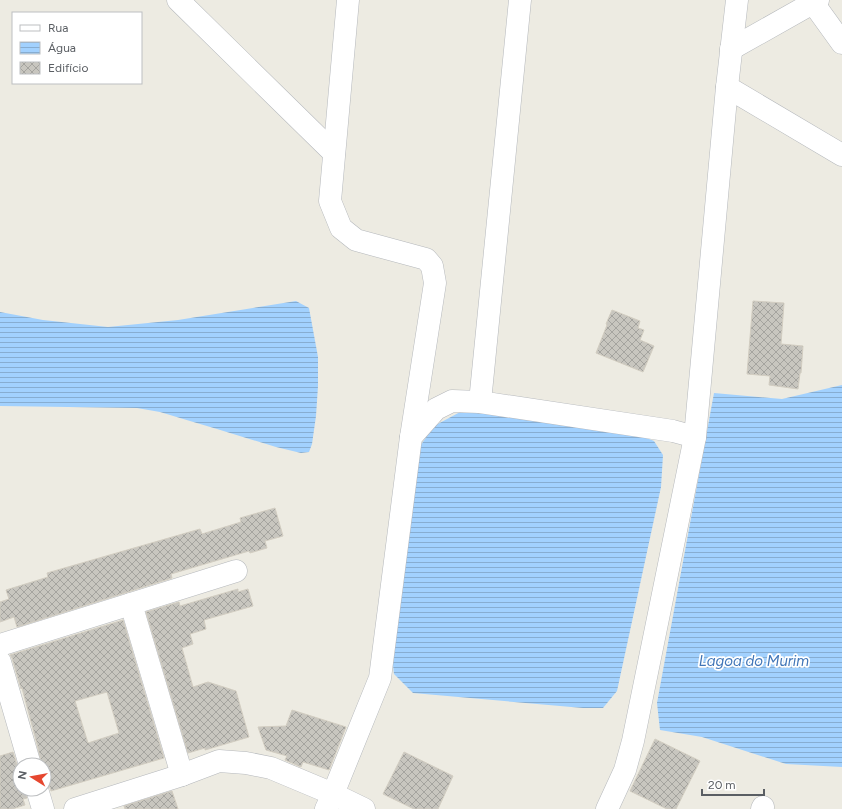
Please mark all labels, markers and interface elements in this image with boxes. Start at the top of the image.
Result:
legend [12,12,142,84]
text: Rua [48,21,68,35]
text: Água [48,41,76,55]
text: Edifício [48,61,88,75]
water label: Lagoa do Murim [699,652,809,670]
north arrow [12,757,52,797]
text: N [15,770,30,781]
scale bar [702,771,764,797]
text: 20 m [708,778,736,792]

